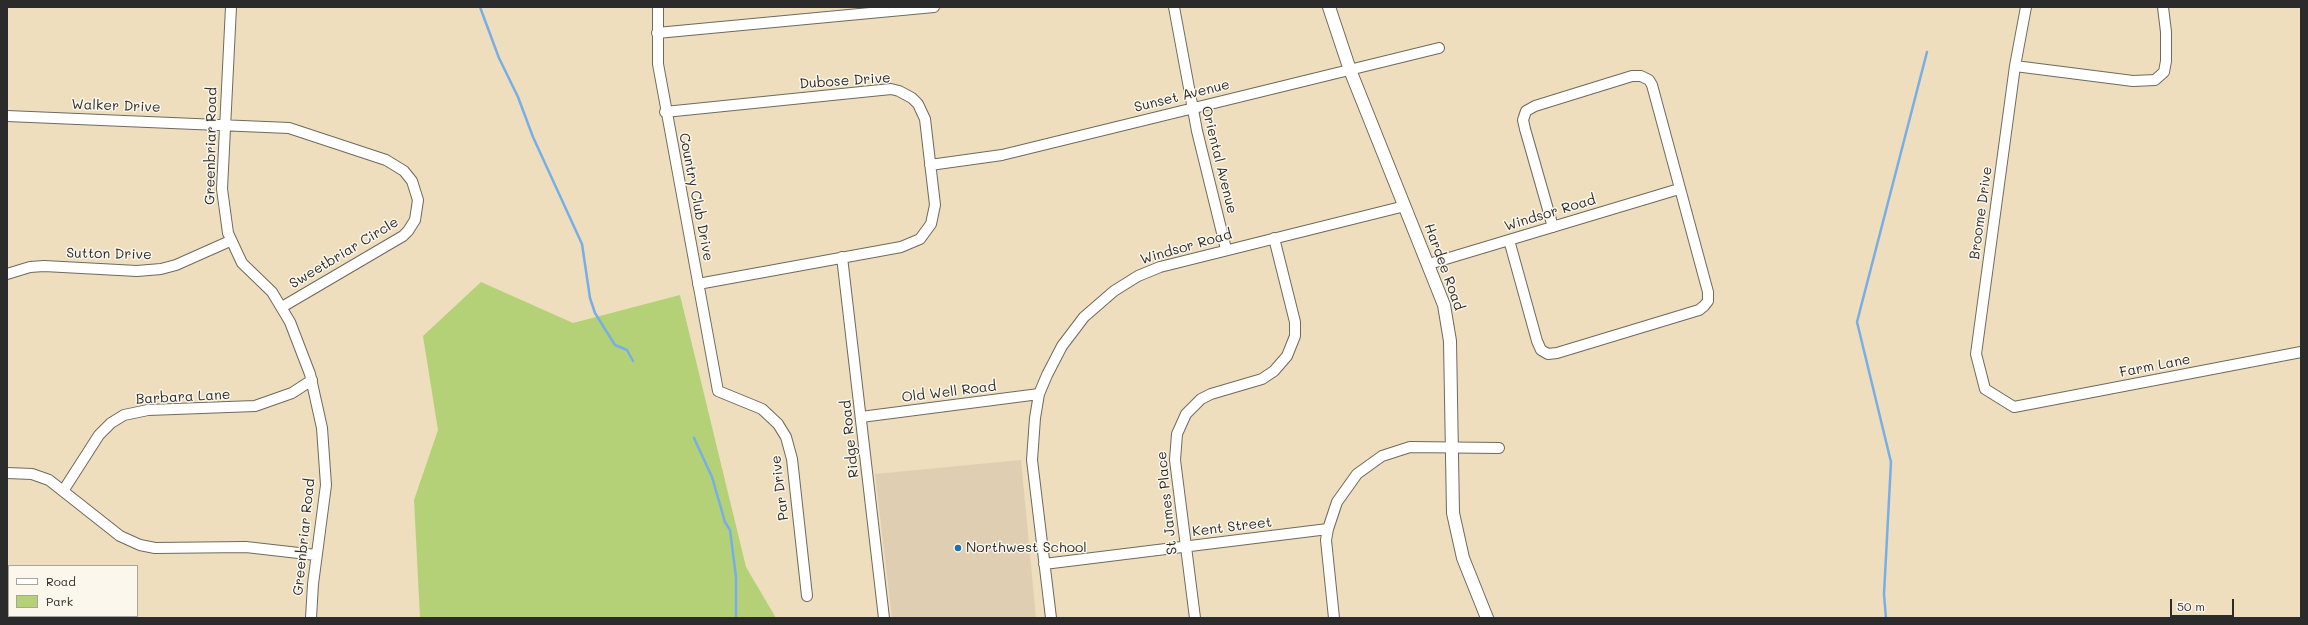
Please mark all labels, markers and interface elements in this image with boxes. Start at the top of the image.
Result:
street label: Dubose Drive [799,69,891,93]
street label: Sunset Avenue [1132,76,1232,116]
street label: Greenbriar Road [202,87,220,205]
street label: Walker Drive [71,96,161,116]
street label: Oriental Avenue [1198,105,1240,215]
street label: Country Club Drive [675,131,717,263]
street label: Broome Drive [1966,165,1996,261]
street label: Windsor Road [1502,191,1598,235]
street label: Sweetbriar Circle [286,214,402,292]
street label: Hardee Road [1420,221,1468,313]
street label: Windsor Road [1138,226,1234,268]
street label: Sutton Drive [66,245,152,263]
street label: Farm Lane [2118,351,2192,381]
street label: Old Well Road [901,378,997,406]
street label: Barbara Lane [135,386,231,408]
street label: Ridge Road [838,399,862,479]
street label: St James Place [1153,451,1181,555]
street label: Par Drive [768,454,792,522]
street label: Greenbriar Road [289,478,319,596]
street label: Kent Street [1191,514,1273,540]
place label: Northwest School [966,540,1087,556]
marker: Northwest School [953,543,963,553]
legend [8,565,138,617]
text: Road [46,573,76,589]
scale bar [2172,591,2236,617]
text: Park [46,593,73,609]
text: 50 m [2177,598,2205,614]

